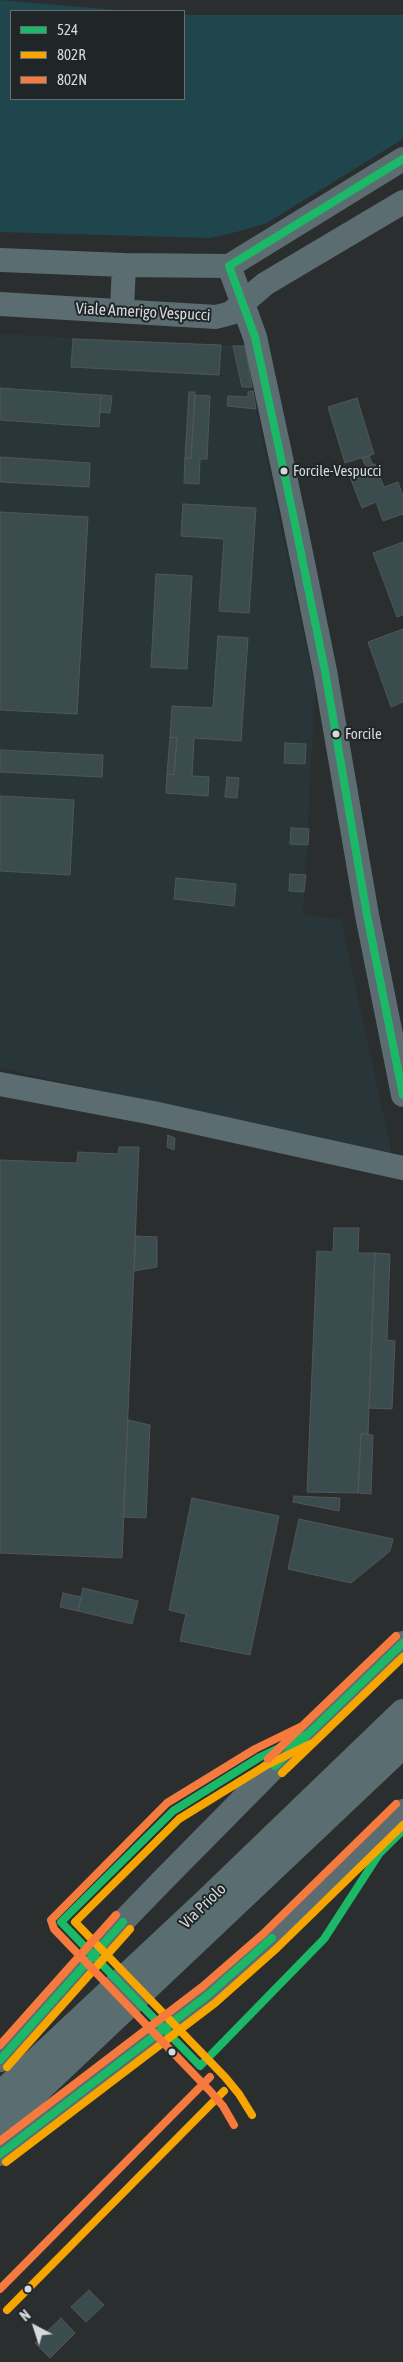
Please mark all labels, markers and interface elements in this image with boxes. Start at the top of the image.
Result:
legend [10,10,185,100]
text: 524 [57,21,78,38]
text: 802R [57,46,86,63]
text: 802N [57,71,87,88]
street label: Viale Amerigo Vespucci [75,299,211,325]
place label: Forcile-Vespucci [293,462,382,480]
marker: Forcile-Vespucci [279,466,289,476]
place label: Forcile [345,725,382,743]
marker: Forcile [331,729,341,739]
street label: Via Priolo [176,1879,230,1933]
unlabelled marker [167,2047,177,2057]
unlabelled marker [23,2284,33,2294]
north arrow [10,2302,60,2352]
text: N [17,2307,34,2324]

